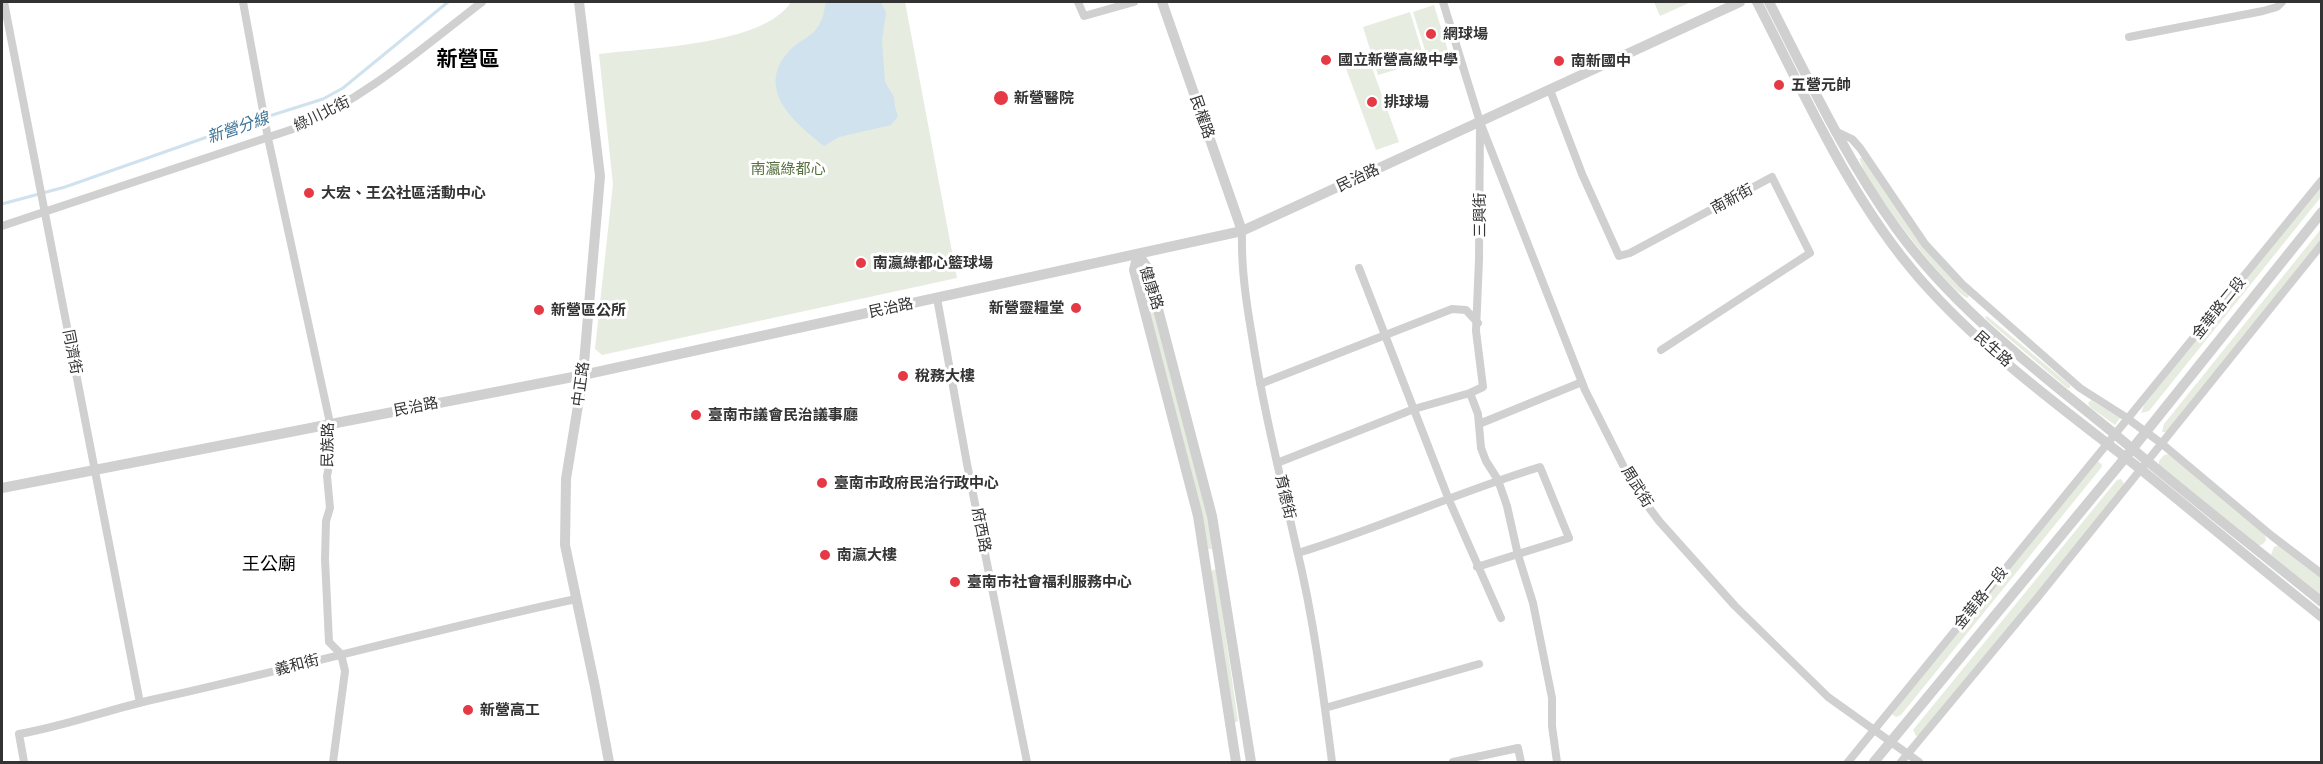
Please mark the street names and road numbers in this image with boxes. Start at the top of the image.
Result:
street label: 綠川北街 [291,93,353,135]
street label: 民權路 [1186,93,1218,141]
street label: 民治路 [1334,160,1382,196]
street label: 南新街 [1708,180,1756,218]
street label: 三興街 [1471,193,1489,237]
street label: 健康路 [1135,264,1167,312]
street label: 金華路二段 [2188,273,2250,343]
street label: 民治路 [867,295,915,321]
street label: 民生路 [1970,327,2016,371]
street label: 同濟街 [59,328,85,376]
street label: 中正路 [569,360,593,408]
street label: 民治路 [392,394,440,420]
street label: 民族路 [319,422,337,468]
street label: 周武街 [1617,463,1657,511]
street label: 育德街 [1271,473,1299,521]
street label: 府西路 [968,506,994,554]
street label: 金華路一段 [1950,563,2012,633]
street label: 義和街 [273,651,321,679]

